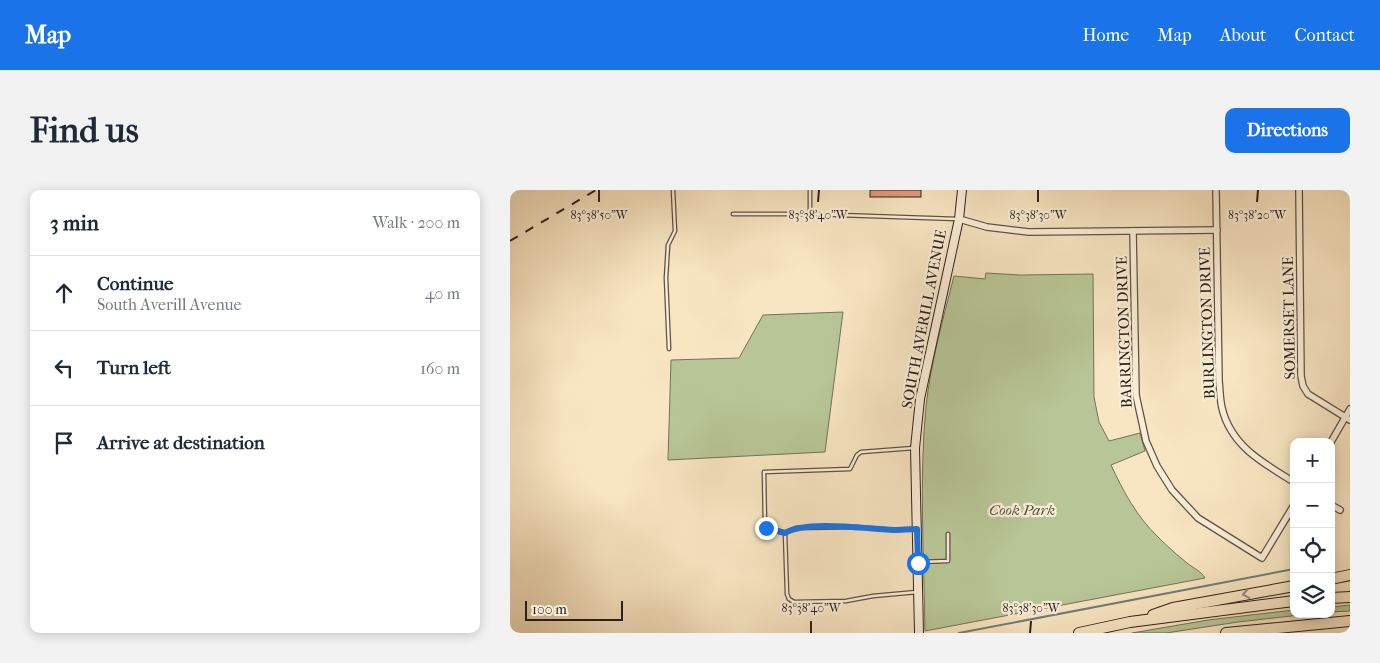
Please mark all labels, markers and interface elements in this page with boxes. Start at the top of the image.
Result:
text: Map [25,21,71,49]
text: Home [1082,25,1129,46]
text: Map [1157,25,1192,46]
text: About [1220,25,1266,46]
text: Contact [1294,25,1355,46]
button: Directions [1225,108,1350,153]
text: Find us [30,110,139,151]
text: 83°38'50"W [570,208,629,222]
text: 83°38'40"W [789,208,849,222]
text: 83°38'30"W [1010,208,1068,222]
text: 83°38'20"W [1228,208,1287,222]
text: 3 min [50,211,99,235]
text: Walk · 200 m [373,213,460,232]
street label: SOUTH AVERILL AVENUE [898,228,950,410]
street label: BURLINGTON DRIVE [1195,247,1219,399]
street label: BARRINGTON DRIVE [1112,256,1136,408]
street label: SOMERSET LANE [1279,256,1299,380]
text: Continue [97,273,173,295]
icon: ahead [50,279,78,307]
text: 40 m [425,284,460,303]
text: South Averill Avenue [97,295,241,314]
icon: left [50,354,78,382]
text: Turn left [97,357,171,379]
text: 160 m [420,359,460,378]
icon: arrive [50,429,78,457]
text: Arrive at destination [97,432,265,454]
map controls [1290,438,1335,618]
button: + [1290,438,1335,483]
button: − [1290,483,1335,528]
park label: Cook Park [989,501,1055,519]
route end [755,517,778,540]
button: locate [1290,528,1335,573]
route start [907,552,930,575]
button: layers [1290,573,1335,618]
one-way arrow [1241,589,1250,599]
scale bar [525,598,622,621]
text: 100 m [532,601,567,618]
text: 83°38'40"W [782,601,842,615]
text: 83°38'30"W [1003,601,1061,615]

